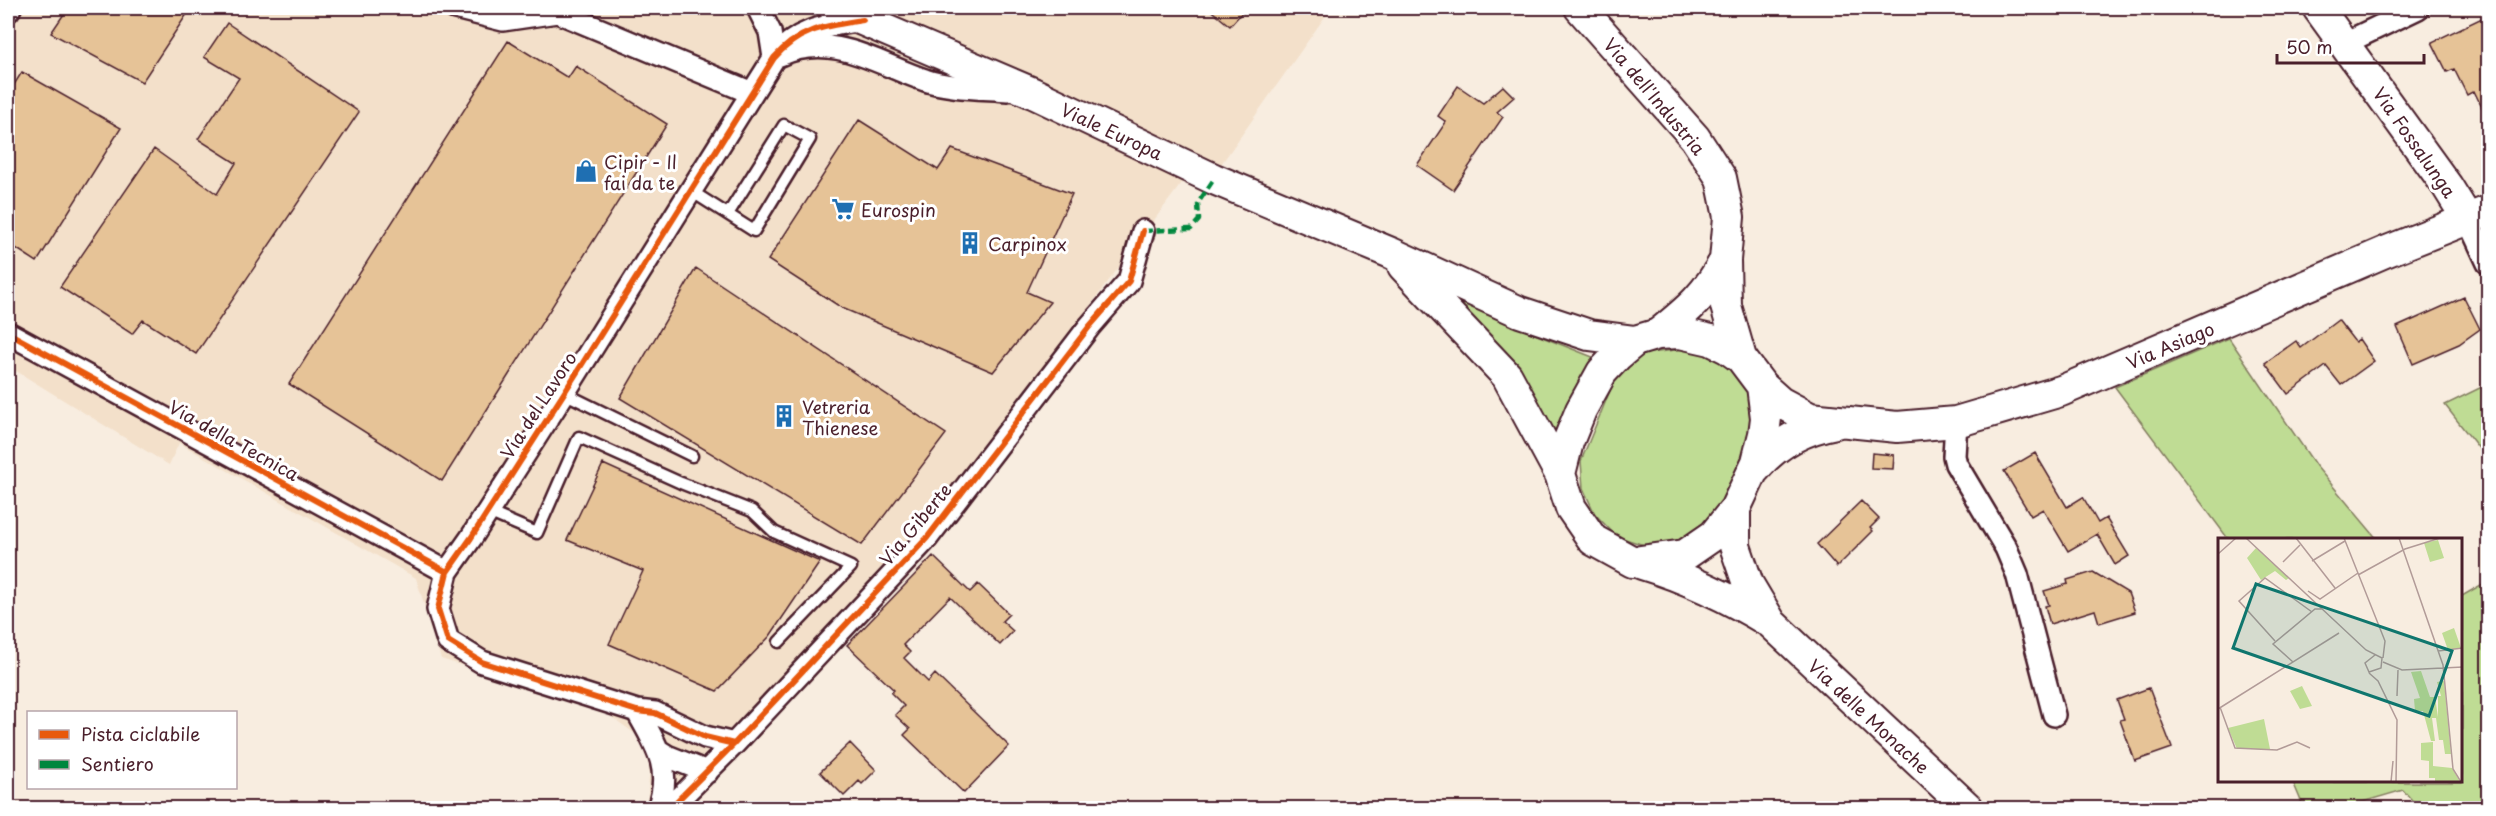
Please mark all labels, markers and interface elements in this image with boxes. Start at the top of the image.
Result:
scale bar [2277,27,2424,65]
street label: Via dell'Industria [1598,31,1713,161]
text: 50 m [2286,33,2333,60]
street label: Via Fossalunga [2367,81,2464,203]
street label: Viale Europa [1057,96,1167,166]
place label: Cipir - Il fai da te [604,148,677,196]
shop icon: Cipir - Il fai da te [573,158,599,184]
supermarket icon: Eurospin [830,196,856,222]
place label: Eurospin [861,196,936,223]
building icon: Carpinox [957,230,983,256]
place label: Carpinox [988,230,1067,257]
street label: Via Asiago [2122,314,2218,376]
street label: Via del Lavoro [493,346,583,464]
street label: Via della Tecnica [164,393,305,487]
place label: Vetreria Thienese [802,393,879,441]
building icon: Vetreria Thienese [771,403,797,429]
street label: Via Giberte [872,477,958,571]
inset map [2218,538,2463,783]
street label: Via delle Monache [1802,652,1936,780]
legend [27,711,237,789]
text: Pista ciclabile [81,720,200,747]
text: Sentiero [81,750,154,777]

